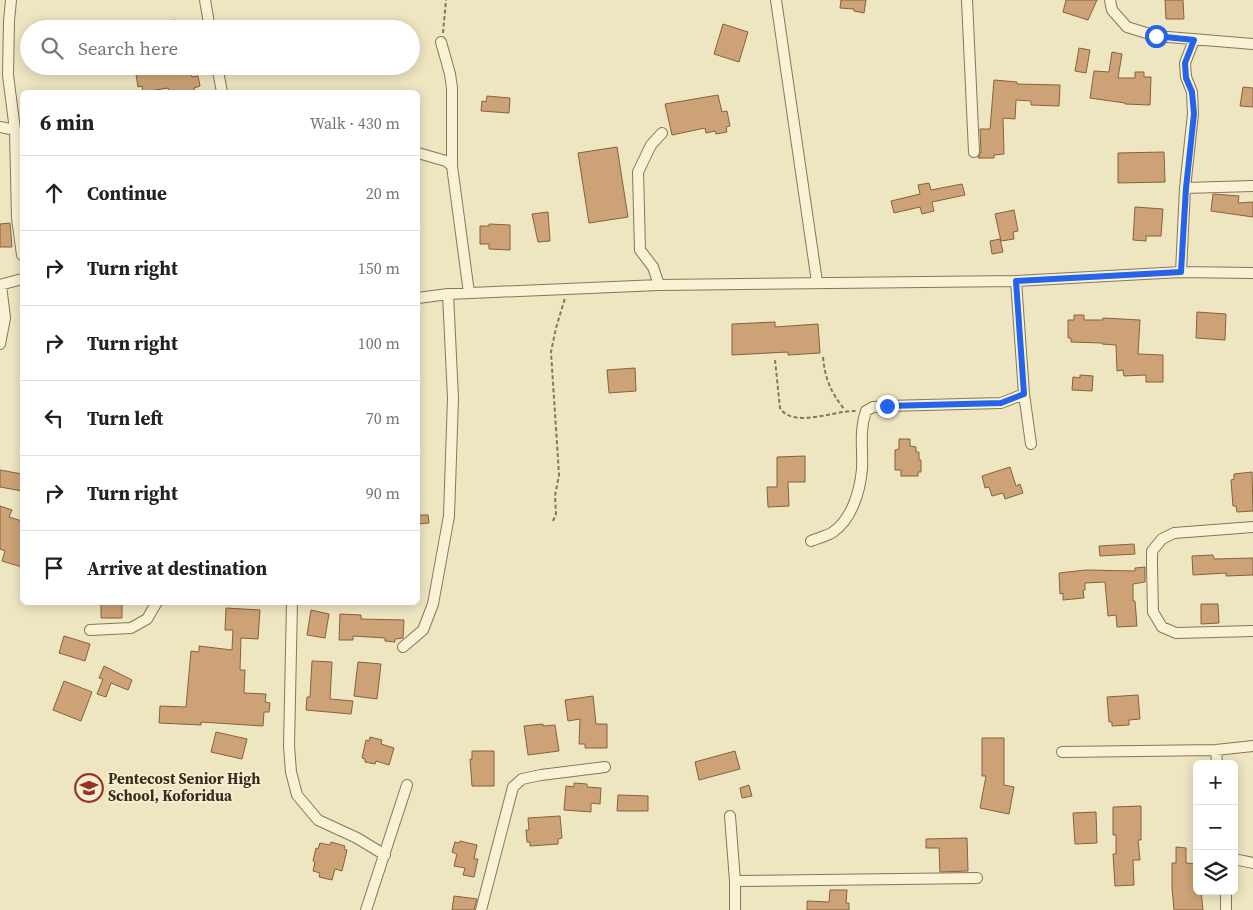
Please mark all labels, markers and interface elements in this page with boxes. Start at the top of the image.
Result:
search box [20,20,420,75]
route start [1145,25,1168,48]
icon: search [38,34,66,62]
text: Search here [78,35,178,61]
text: 6 min [40,108,95,137]
text: Walk · 430 m [310,112,400,134]
icon: ahead [40,179,68,207]
text: Continue [87,180,167,206]
text: 20 m [366,182,400,204]
icon: right [40,254,68,282]
text: Turn right [87,255,178,281]
text: 150 m [358,257,400,279]
icon: right [40,329,68,357]
text: Turn right [87,330,178,356]
text: 100 m [358,332,400,354]
route end [876,395,899,418]
icon: left [40,404,68,432]
text: Turn left [87,405,163,431]
text: 70 m [366,407,400,429]
icon: right [40,479,68,507]
text: Turn right [87,480,178,506]
text: 90 m [366,482,400,504]
icon: arrive [40,554,68,582]
text: Arrive at destination [87,555,267,581]
map controls [1193,760,1238,895]
button: + [1193,760,1238,805]
place label: Pentecost Senior High School, Koforidua [108,768,261,806]
school or university icon: Pentecost Senior High School, Koforidua [74,773,104,803]
button: − [1193,805,1238,850]
button: layers [1193,850,1238,895]

